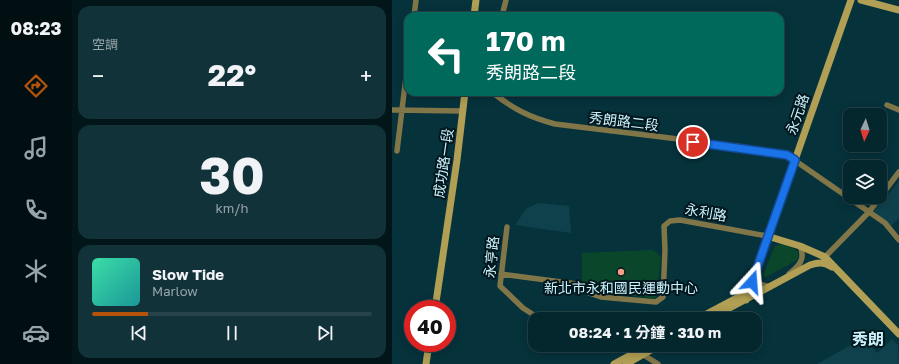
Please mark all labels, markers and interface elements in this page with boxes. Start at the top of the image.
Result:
text: 08:23 [11,17,61,39]
text: 170 m [486,24,565,57]
icon: left [420,28,472,80]
text: 空調 [92,36,118,52]
text: 22° [208,57,256,93]
text: 秀朗路二段 [486,61,576,83]
text: − [92,62,104,89]
text: + [360,62,372,89]
icon: directions [22,72,50,100]
street label: 永元路 [782,91,812,137]
street label: 秀朗路二段 [588,108,660,134]
north arrow [843,108,887,152]
map controls [843,108,887,204]
pin [676,125,710,159]
street label: 成功路一段 [430,127,456,199]
icon: arrive [682,131,704,153]
icon: music [22,134,50,162]
text: 30 [199,143,265,205]
button: layers [843,160,887,204]
icon: phone [22,196,50,224]
text: km/h [215,200,249,216]
street label: 永利路 [684,200,728,224]
street label: 永亨路 [480,235,502,279]
icon: climate [22,257,50,285]
position arrow [731,261,773,303]
text: Slow Tide [152,265,224,283]
marker: 新北市永和國民運動中心 [616,267,626,277]
place label: 新北市永和國民運動中心 [544,279,698,296]
text: Marlow [152,283,198,299]
speed limit sign: 40 [404,300,456,352]
icon: car [22,319,50,347]
icon: previous [128,322,150,344]
icon: pause [221,322,243,344]
icon: next [314,322,336,344]
text: 08:24 · 1 分鐘 · 310 m [569,323,721,341]
district label: 秀朗 [852,329,884,349]

